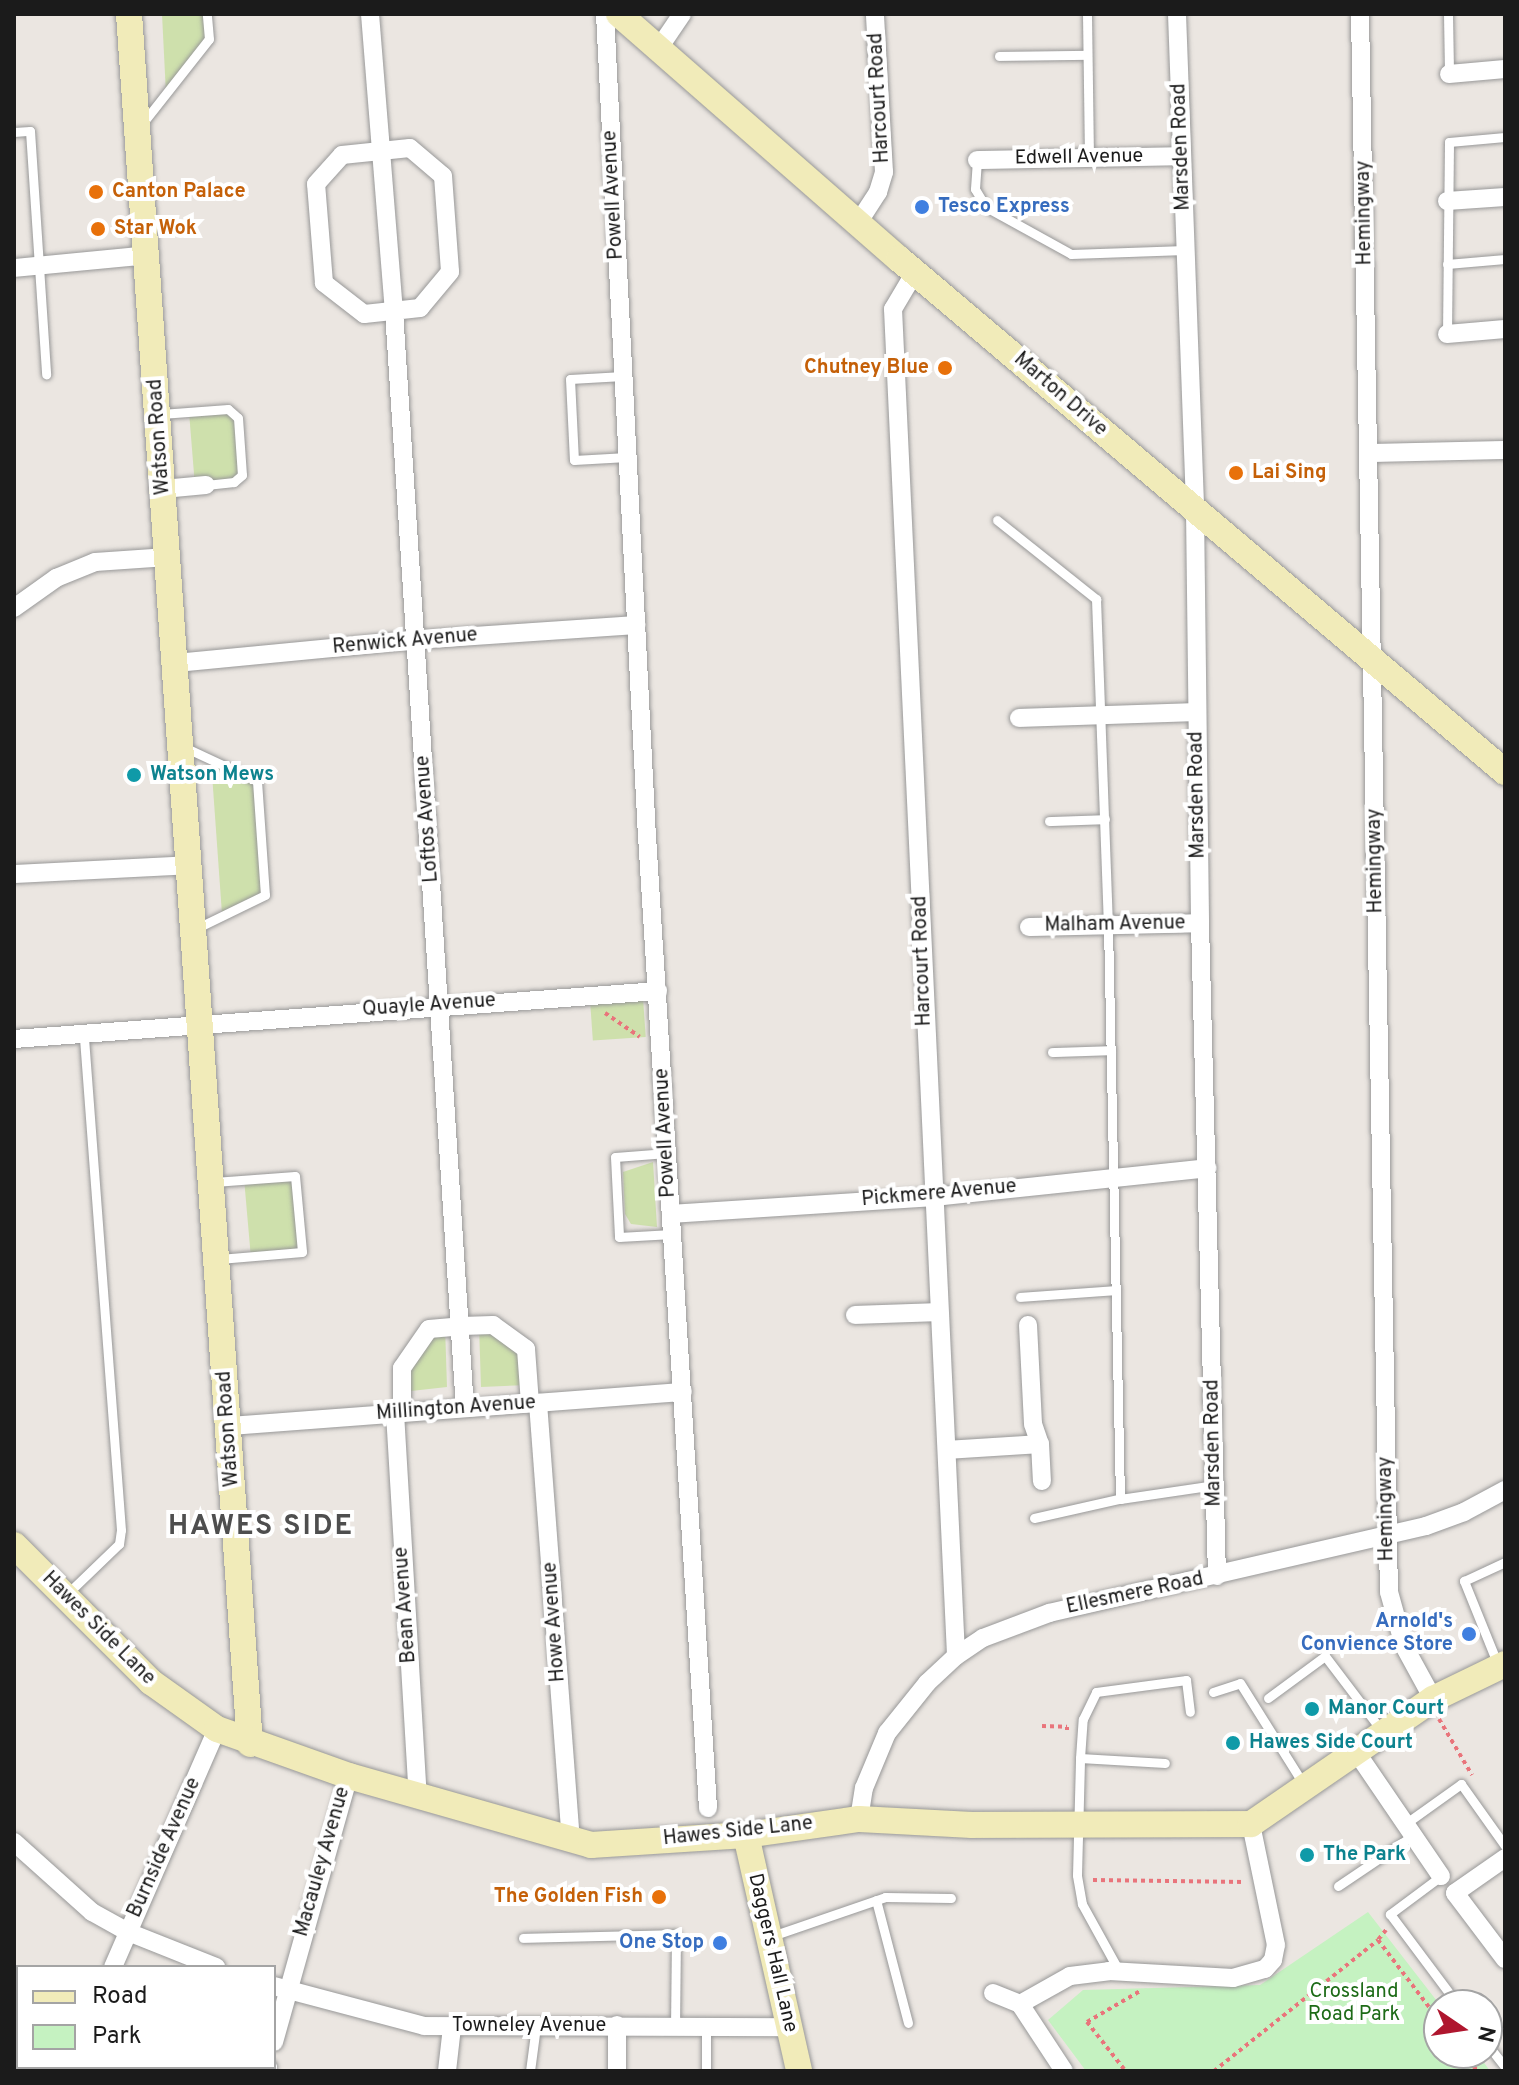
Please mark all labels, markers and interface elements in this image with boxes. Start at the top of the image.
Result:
street label: Harcourt Road [865,32,895,164]
street label: Marsden Road [1168,83,1196,211]
street label: Powell Avenue [599,129,629,261]
street label: Edwell Avenue [1014,145,1144,171]
street label: Hemingway [1352,160,1378,266]
place label: Canton Palace [112,180,246,204]
marker: Canton Palace [87,183,105,201]
place label: Tesco Express [938,195,1070,219]
marker: Tesco Express [913,198,931,216]
place label: Star Wok [114,217,197,241]
marker: Star Wok [89,220,107,238]
street label: Marton Drive [1008,348,1112,442]
place label: Chutney Blue [804,356,929,380]
marker: Chutney Blue [936,359,954,377]
street label: Watson Road [144,378,176,496]
place label: Lai Sing [1252,461,1327,485]
marker: Lai Sing [1227,464,1245,482]
street label: Renwick Avenue [331,624,479,660]
street label: Marsden Road [1185,731,1211,859]
street label: Loftos Avenue [412,754,444,884]
place label: Watson Mews [150,763,274,787]
marker: Watson Mews [125,766,143,784]
street label: Hemingway [1363,808,1389,914]
street label: Harcourt Road [909,895,937,1027]
street label: Malham Avenue [1044,912,1186,938]
street label: Quayle Avenue [361,989,497,1023]
street label: Powell Avenue [651,1067,681,1199]
street label: Pickmere Avenue [860,1175,1018,1213]
street label: Watson Road [213,1370,245,1488]
street label: Marsden Road [1201,1379,1227,1507]
street label: Millington Avenue [375,1391,537,1427]
street label: Hemingway [1374,1456,1400,1562]
district label: HAWES SIDE [168,1510,354,1544]
street label: Bean Avenue [390,1546,422,1664]
street label: Howe Avenue [539,1561,571,1683]
street label: Hawes Side Lane [36,1567,160,1691]
street label: Ellesmere Road [1064,1568,1206,1620]
place label: Arnold's Convience Store [1301,1610,1453,1657]
marker: Arnold's Convience Store [1460,1625,1478,1643]
place label: Manor Court [1328,1697,1444,1721]
marker: Manor Court [1303,1700,1321,1718]
place label: Hawes Side Court [1249,1731,1413,1755]
marker: Hawes Side Court [1224,1734,1242,1752]
street label: Burnside Avenue [123,1774,207,1922]
street label: Macauley Avenue [290,1784,356,1940]
street label: Hawes Side Lane [662,1812,814,1852]
place label: The Park [1323,1843,1406,1867]
marker: The Park [1298,1846,1316,1864]
street label: Daggers Hall Lane [742,1871,802,2035]
place label: The Golden Fish [494,1885,643,1909]
marker: The Golden Fish [650,1888,668,1906]
place label: One Stop [619,1931,704,1955]
marker: One Stop [711,1934,729,1952]
legend [16,1965,276,2069]
park label: Crossland Road Park [1308,1980,1400,2027]
text: Road [92,1982,148,2012]
north arrow [1423,1989,1503,2069]
street label: Towneley Avenue [451,2014,607,2038]
text: Park [92,2022,142,2052]
text: N [1470,2023,1500,2045]

